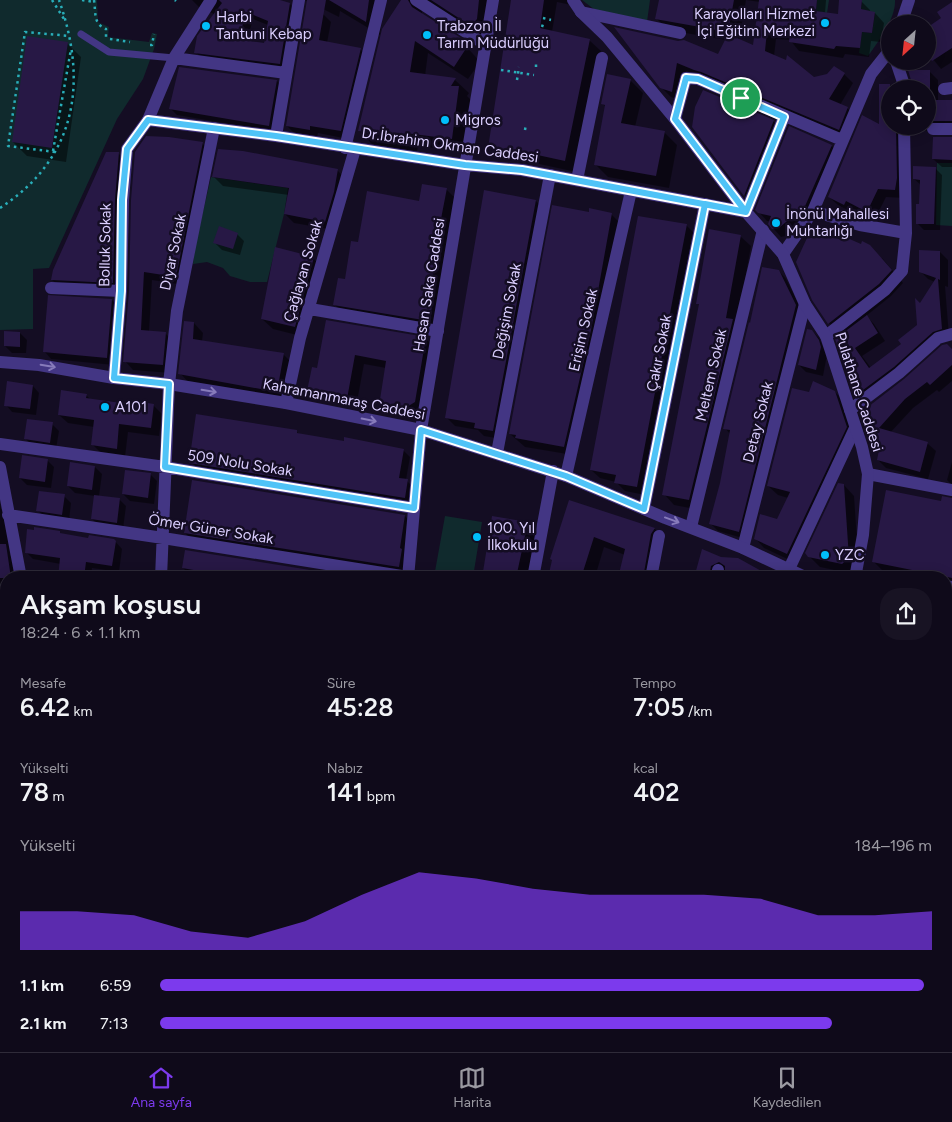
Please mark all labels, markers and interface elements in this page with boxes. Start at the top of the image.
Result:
place label: Karayolları Hizmet İçi Eğitim Merkezi [694,5,815,40]
place label: Harbi Tantuni Kebap [216,8,312,43]
north arrow [881,15,936,70]
map controls [881,15,936,135]
place label: Trabzon İl Tarım Müdürlüğü [437,17,549,52]
marker: Karayolları Hizmet İçi Eğitim Merkezi [819,17,831,29]
marker: Harbi Tantuni Kebap [200,20,212,32]
marker: Trabzon İl Tarım Müdürlüğü [421,29,433,41]
pin [720,77,762,119]
button: locate [881,80,936,135]
icon: arrive [727,84,755,112]
place label: Migros [455,111,501,129]
marker: Migros [439,114,451,126]
street label: Dr.İbrahim Okman Caddesi [360,124,540,166]
street label: Bolluk Sokak [95,202,115,287]
place label: İnönü Mahallesi Muhtarlığı [786,205,889,240]
street label: Diyar Sokak [156,211,190,292]
street label: Çağlayan Sokak [280,217,326,324]
street label: Hasan Saka Caddesi [409,217,449,353]
marker: İnönü Mahallesi Muhtarlığı [770,217,782,229]
street label: Değişim Sokak [489,261,525,361]
street label: Erişim Sokak [565,286,601,373]
street label: Çakır Sokak [643,312,675,393]
street label: Meltem Sokak [692,326,731,423]
street label: Pulathane Caddesi [831,330,887,454]
one-way arrow [40,362,56,372]
street label: Kahramanmaraş Caddesi [261,374,427,424]
street label: Detay Sokak [739,379,777,465]
one-way arrow [201,386,217,396]
place label: A101 [115,398,147,416]
marker: A101 [99,401,111,413]
one-way arrow [360,416,376,425]
street label: 509 Nolu Sokak [186,446,295,480]
street label: Ömer Güner Sokak [147,510,276,548]
one-way arrow [664,516,679,525]
place label: 100. Yıl İlkokulu [487,519,538,554]
marker: 100. Yıl İlkokulu [471,531,483,543]
place label: YZC [835,546,865,564]
marker: YZC [819,549,831,561]
text: Akşam koşusu [20,587,201,621]
button: share [880,588,932,640]
text: 18:24 · 6 × 1.1 km [20,623,140,642]
text: Mesafe [20,675,66,692]
text: Süre [327,675,355,692]
text: Tempo [633,675,676,692]
text: 6.42 [20,692,70,722]
text: 45:28 [327,692,393,722]
text: 7:05 [633,692,685,722]
text: km [70,703,92,720]
text: /km [685,703,712,720]
text: Yükselti [20,760,68,777]
text: Nabız [327,760,363,777]
text: kcal [633,760,658,777]
text: 78 [20,777,49,807]
text: 141 [327,777,363,807]
text: 402 [633,777,679,807]
text: m [49,788,64,805]
text: bpm [363,788,395,805]
text: Yükselti [20,836,75,855]
text: 184–196 m [855,836,932,855]
text: 1.1 km [20,976,64,995]
text: 6:59 [100,976,131,995]
text: 2.1 km [20,1014,66,1033]
text: 7:13 [100,1014,128,1033]
tab: Ana sayfa [131,1064,192,1111]
tab: Harita [453,1064,491,1111]
tab: Kaydedilen [753,1064,821,1111]

